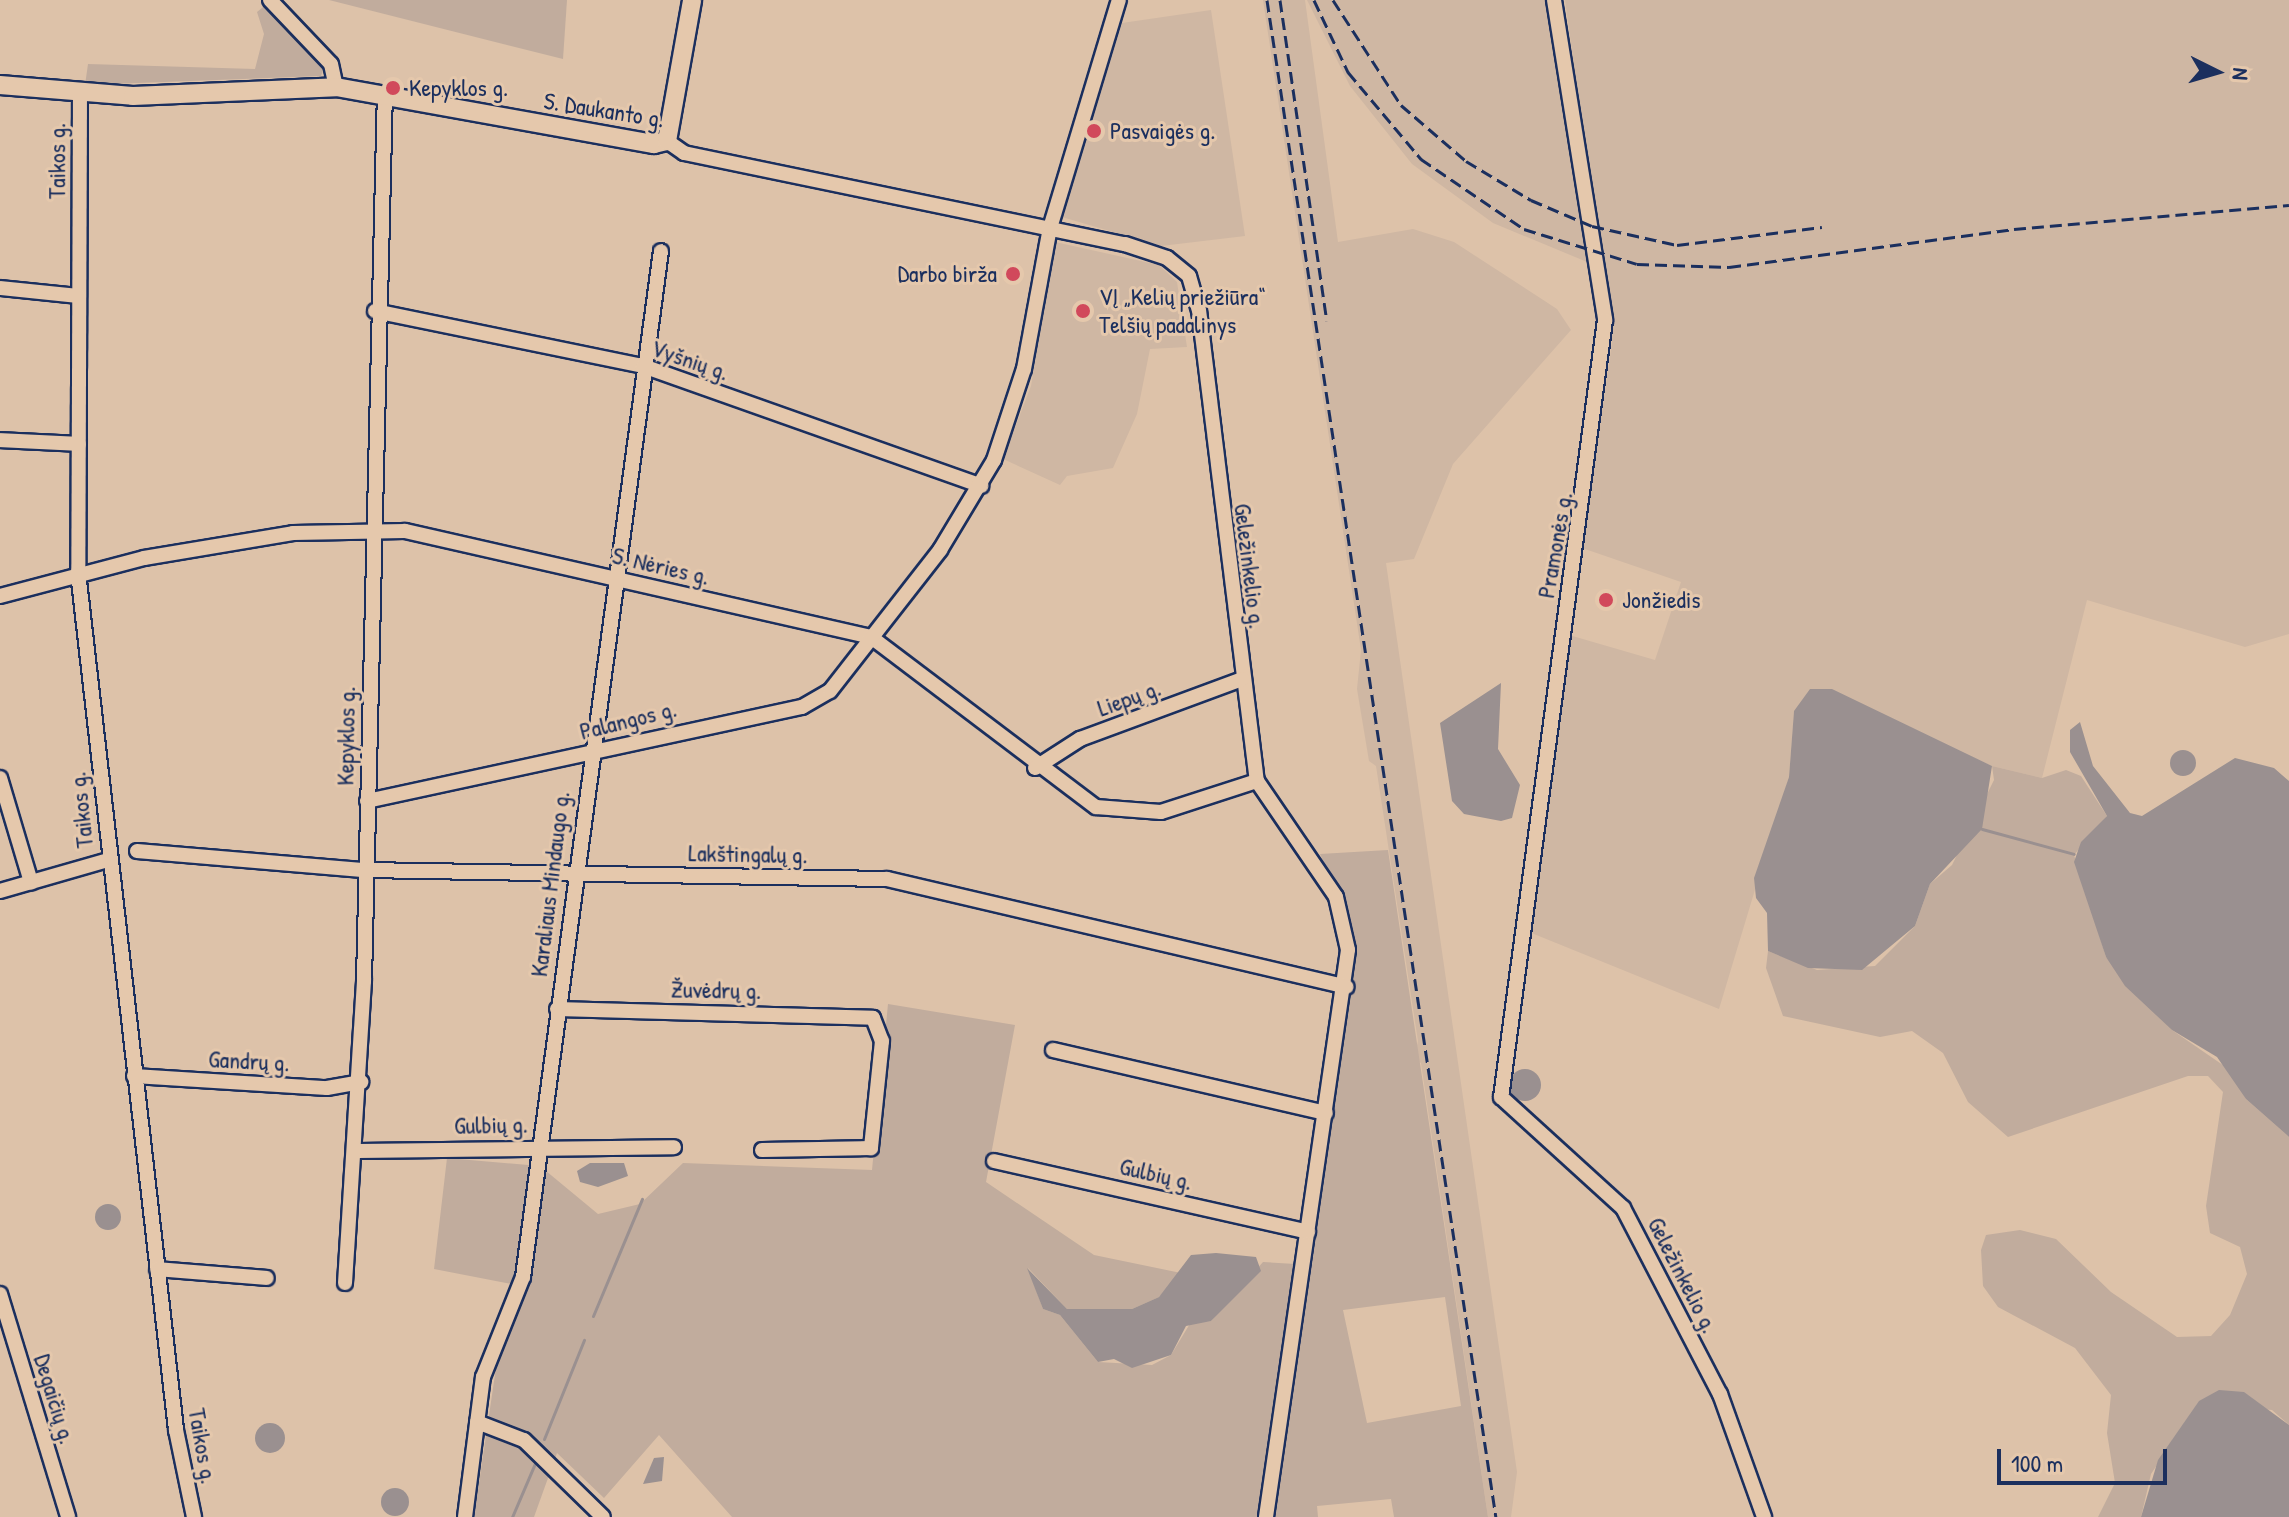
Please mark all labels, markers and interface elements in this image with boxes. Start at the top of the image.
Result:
north arrow [2177,32,2257,112]
text: N [2225,67,2256,81]
place label: Kepyklos g. [409,74,508,102]
marker: Kepyklos g. [384,79,402,97]
street label: S. Daukanto g. [542,86,666,134]
place label: Pasvaigės g. [1110,117,1215,145]
marker: Pasvaigės g. [1085,122,1103,140]
street label: Taikos g. [43,123,71,199]
place label: Darbo birža [898,260,997,288]
marker: Darbo birža [1004,265,1022,283]
place label: VĮ „Kelių priežiūra“ Telšių padalinys [1099,283,1266,339]
marker: VĮ „Kelių priežiūra“ Telšių padalinys [1074,302,1092,320]
street label: Vyšnių g. [647,333,733,387]
street label: Pramonės g. [1532,490,1578,600]
street label: Geležinkelio g. [1228,502,1272,630]
street label: S. Nėries g. [610,541,712,591]
place label: Jonžiedis [1622,586,1701,614]
marker: Jonžiedis [1597,591,1615,609]
street label: Liepų g. [1094,673,1164,723]
street label: Kepyklos g. [331,686,361,786]
street label: Palangos g. [577,694,679,746]
street label: Taikos g. [63,771,99,849]
street label: Karaliaus Mindaugo g. [524,790,576,978]
street label: Lakštingalų g. [688,839,808,869]
street label: Žuvėdrų g. [671,975,761,1005]
street label: Gandrų g. [208,1044,290,1078]
street label: Gulbių g. [454,1110,528,1140]
street label: Gulbių g. [1117,1152,1195,1196]
street label: Geležinkelio g. [1642,1212,1724,1338]
street label: Degaičių g. [28,1351,82,1447]
street label: Taikos g. [182,1406,224,1486]
scale bar [2001,1433,2171,1483]
text: 100 m [2011,1447,2063,1479]

